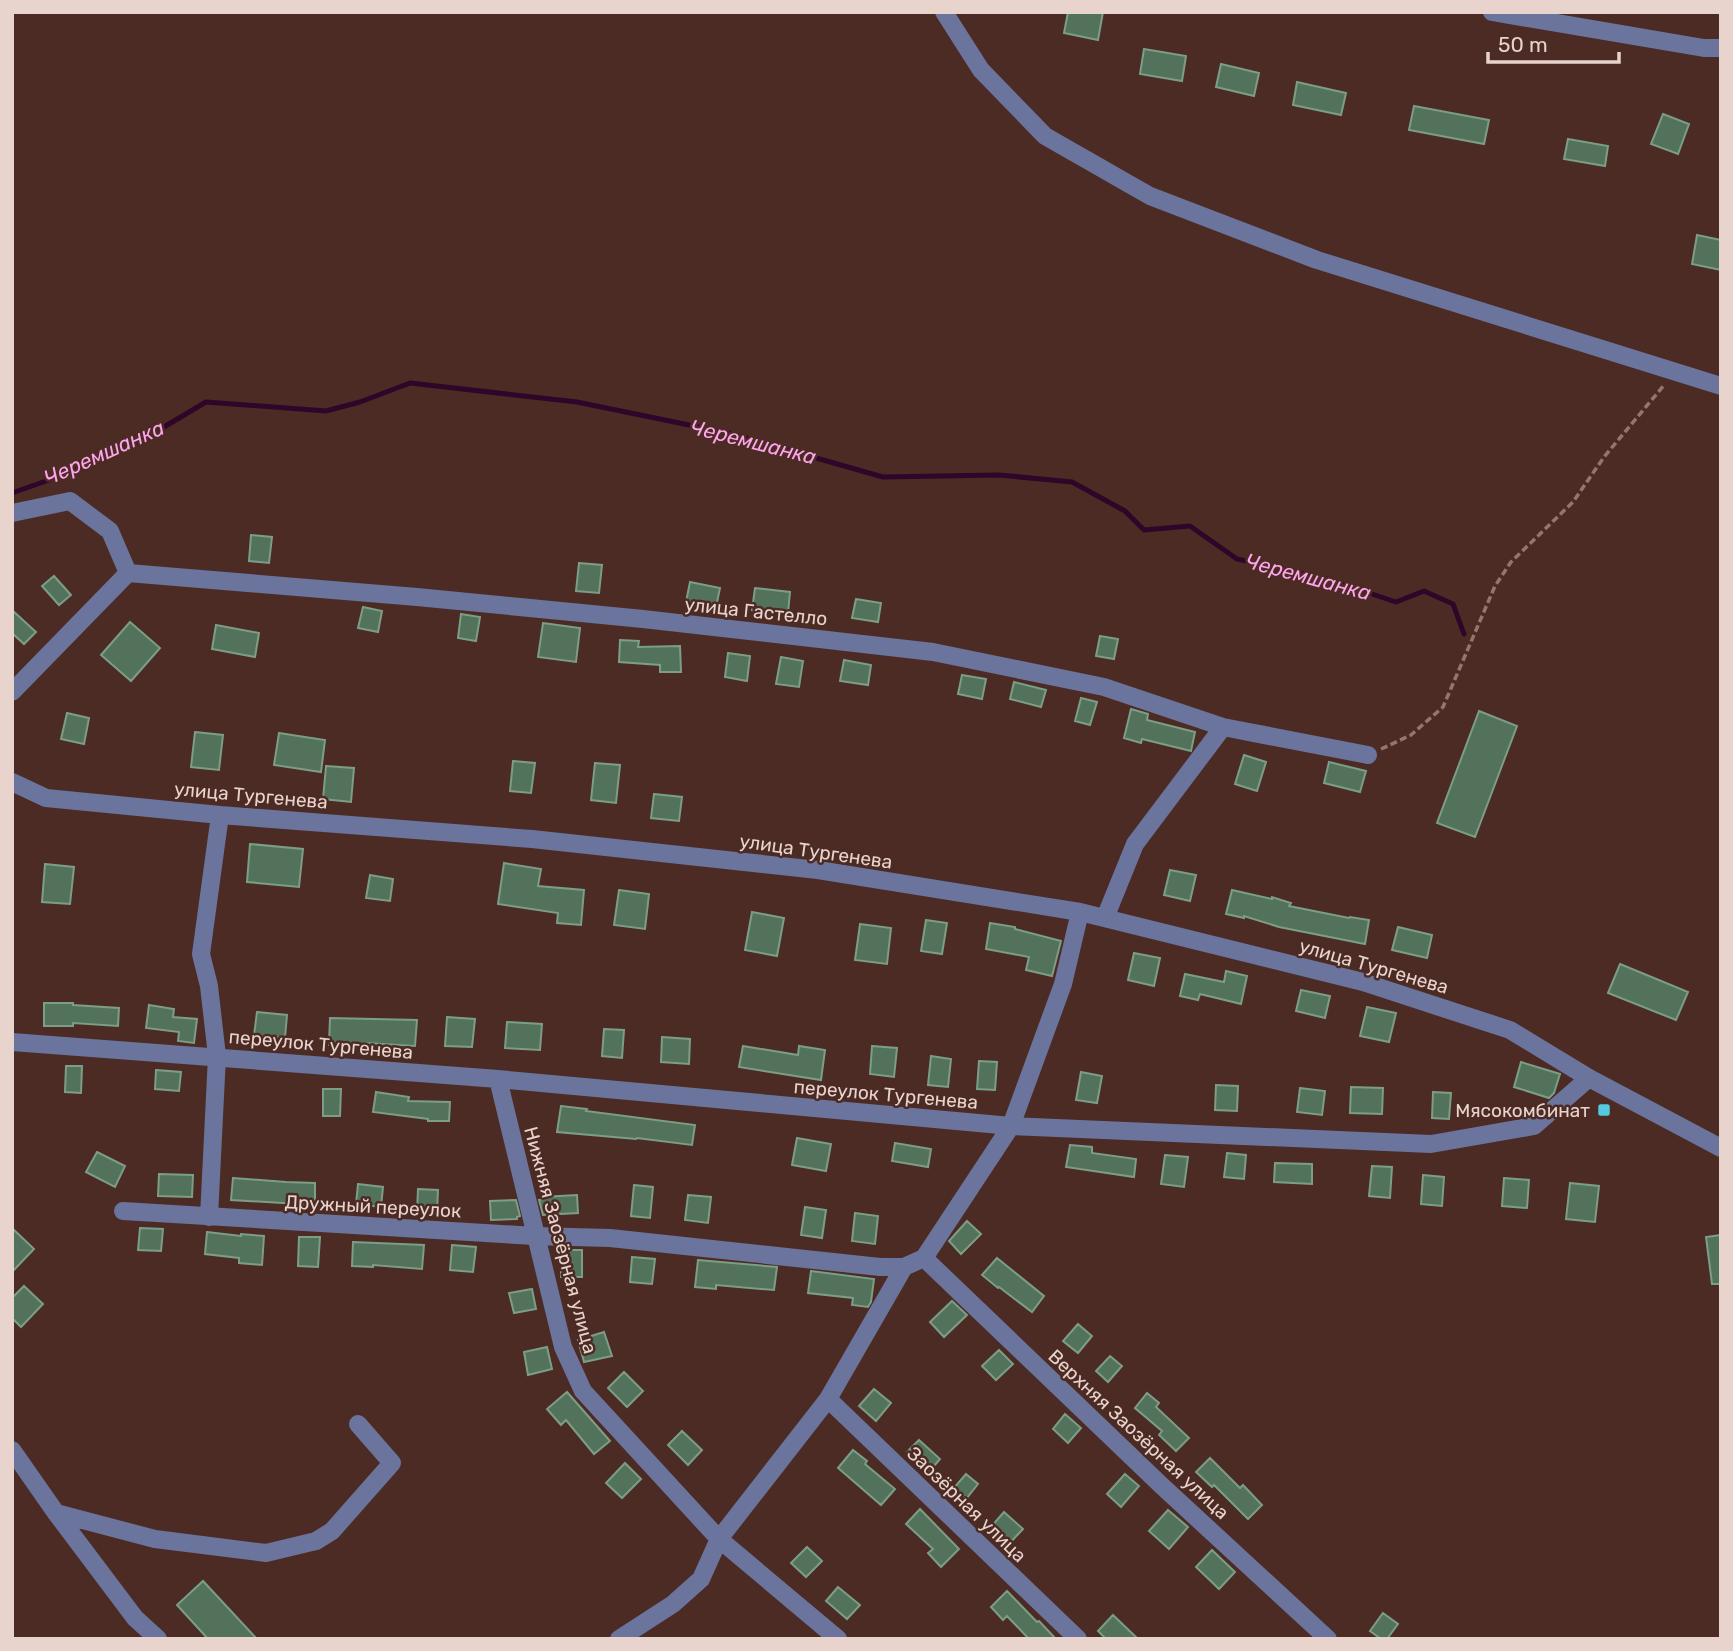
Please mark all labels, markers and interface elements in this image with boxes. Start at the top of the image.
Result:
scale bar [1488,21,1619,65]
text: 50 m [1498,32,1548,57]
water label: Черемшанка [687,414,819,469]
water label: Черемшанка [40,415,168,490]
water label: Черемшанка [1242,548,1374,605]
street label: улица Гастелло [683,593,828,630]
street label: улица Тургенева [173,777,329,814]
street label: улица Тургенева [738,829,894,874]
street label: улица Тургенева [1297,934,1451,999]
street label: переулок Тургенева [228,1025,414,1064]
street label: переулок Тургенева [793,1075,979,1114]
place label: Мясокомбинат [1455,1099,1590,1122]
marker: Мясокомбинат [1596,1102,1612,1118]
street label: Нижняя Заозёрная улица [519,1124,602,1356]
street label: Дружный переулок [284,1190,462,1223]
street label: Верхняя Заозёрная улица [1044,1345,1234,1524]
street label: Заозёрная улица [902,1442,1031,1567]

